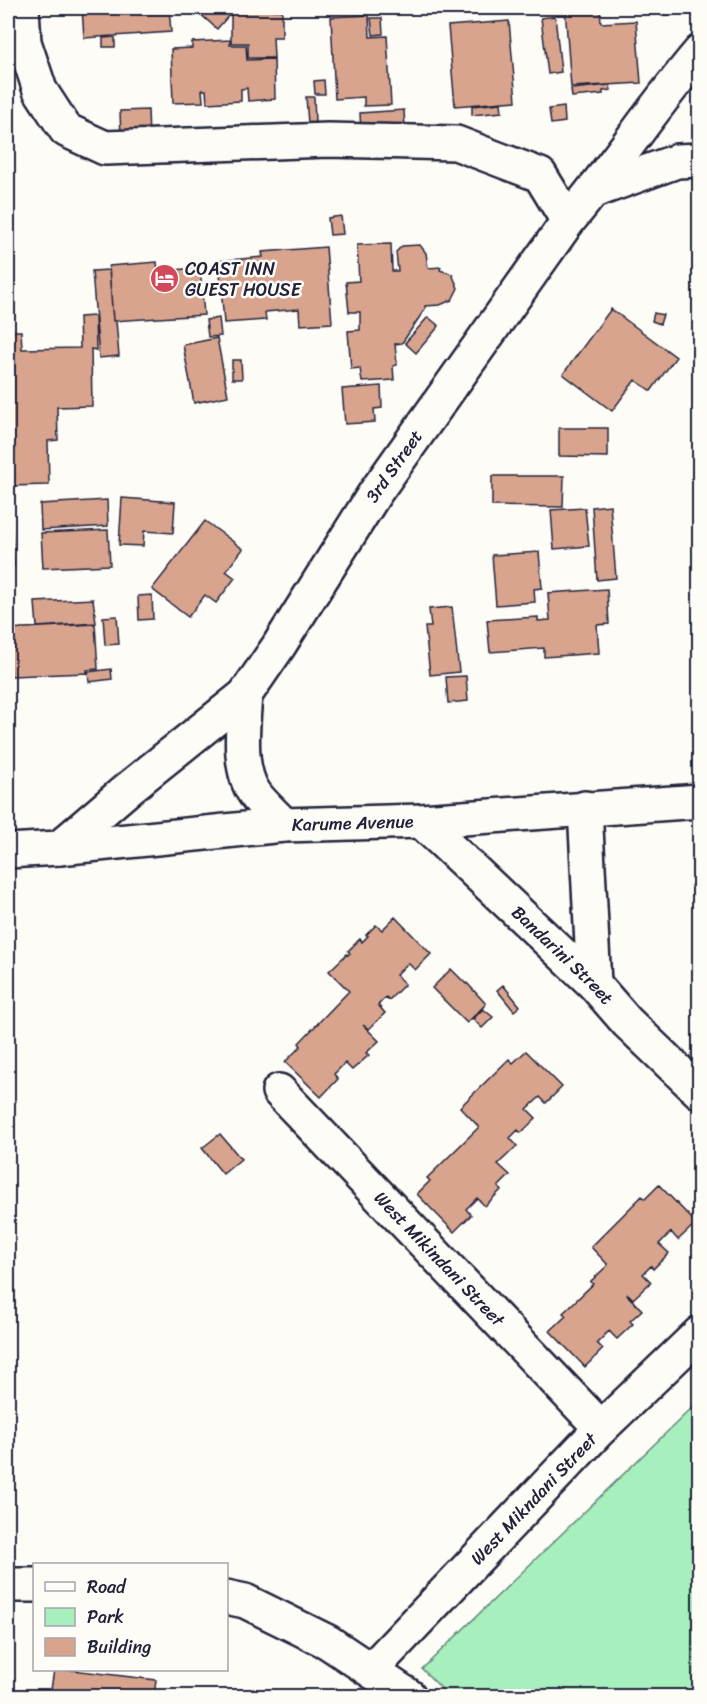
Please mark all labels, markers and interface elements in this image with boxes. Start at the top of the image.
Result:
place label: COAST INN GUEST HOUSE [185,253,302,306]
hotel icon: COAST INN GUEST HOUSE [148,263,180,295]
street label: 3rd Street [357,423,431,509]
street label: Karume Avenue [291,805,414,841]
street label: Bandarini Street [504,898,622,1012]
street label: West Mikindani Street [366,1183,513,1335]
street label: West Mikndani Street [462,1425,605,1573]
legend [33,1563,228,1671]
text: Road [87,1571,127,1603]
text: Park [87,1601,124,1633]
text: Building [87,1631,151,1663]

